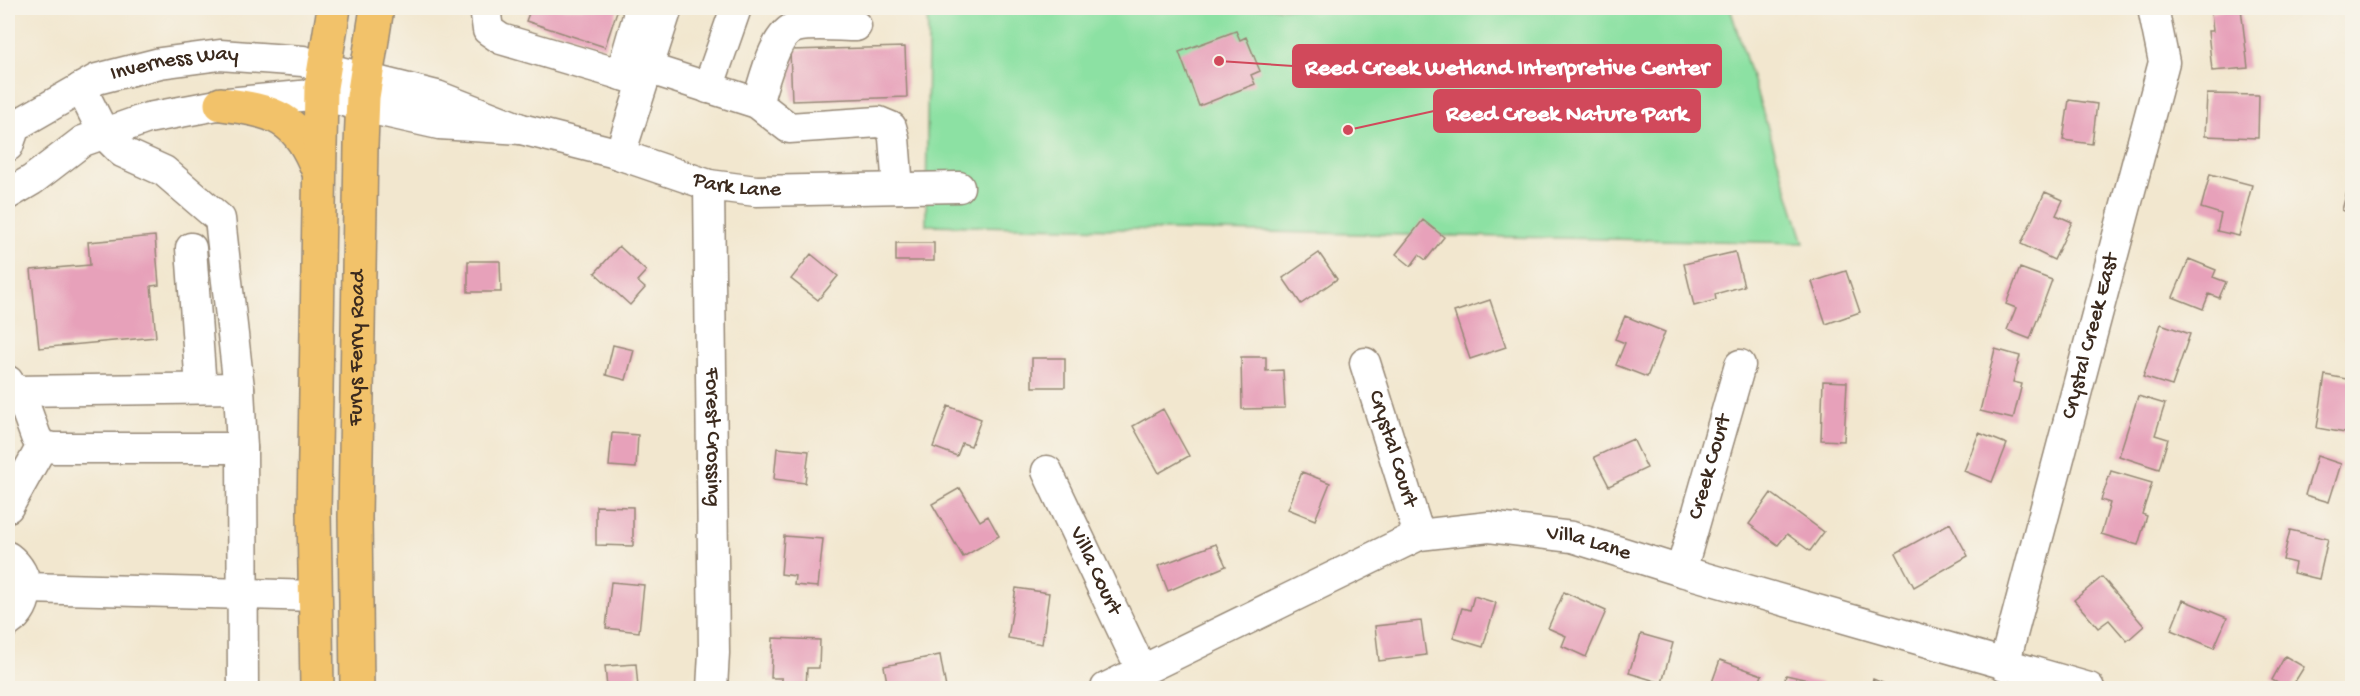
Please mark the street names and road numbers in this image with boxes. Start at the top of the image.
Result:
street label: Inverness Way [108,42,240,88]
street label: Park Lane [688,167,782,204]
street label: Crystal Creek East [2057,249,2126,422]
street label: Furys Ferry Road [343,268,372,427]
street label: Forest Crossing [698,366,725,507]
street label: Crystal Court [1362,388,1423,512]
street label: Creek Court [1683,410,1739,523]
street label: Villa Lane [1544,521,1634,568]
street label: Villa Court [1062,522,1128,621]

